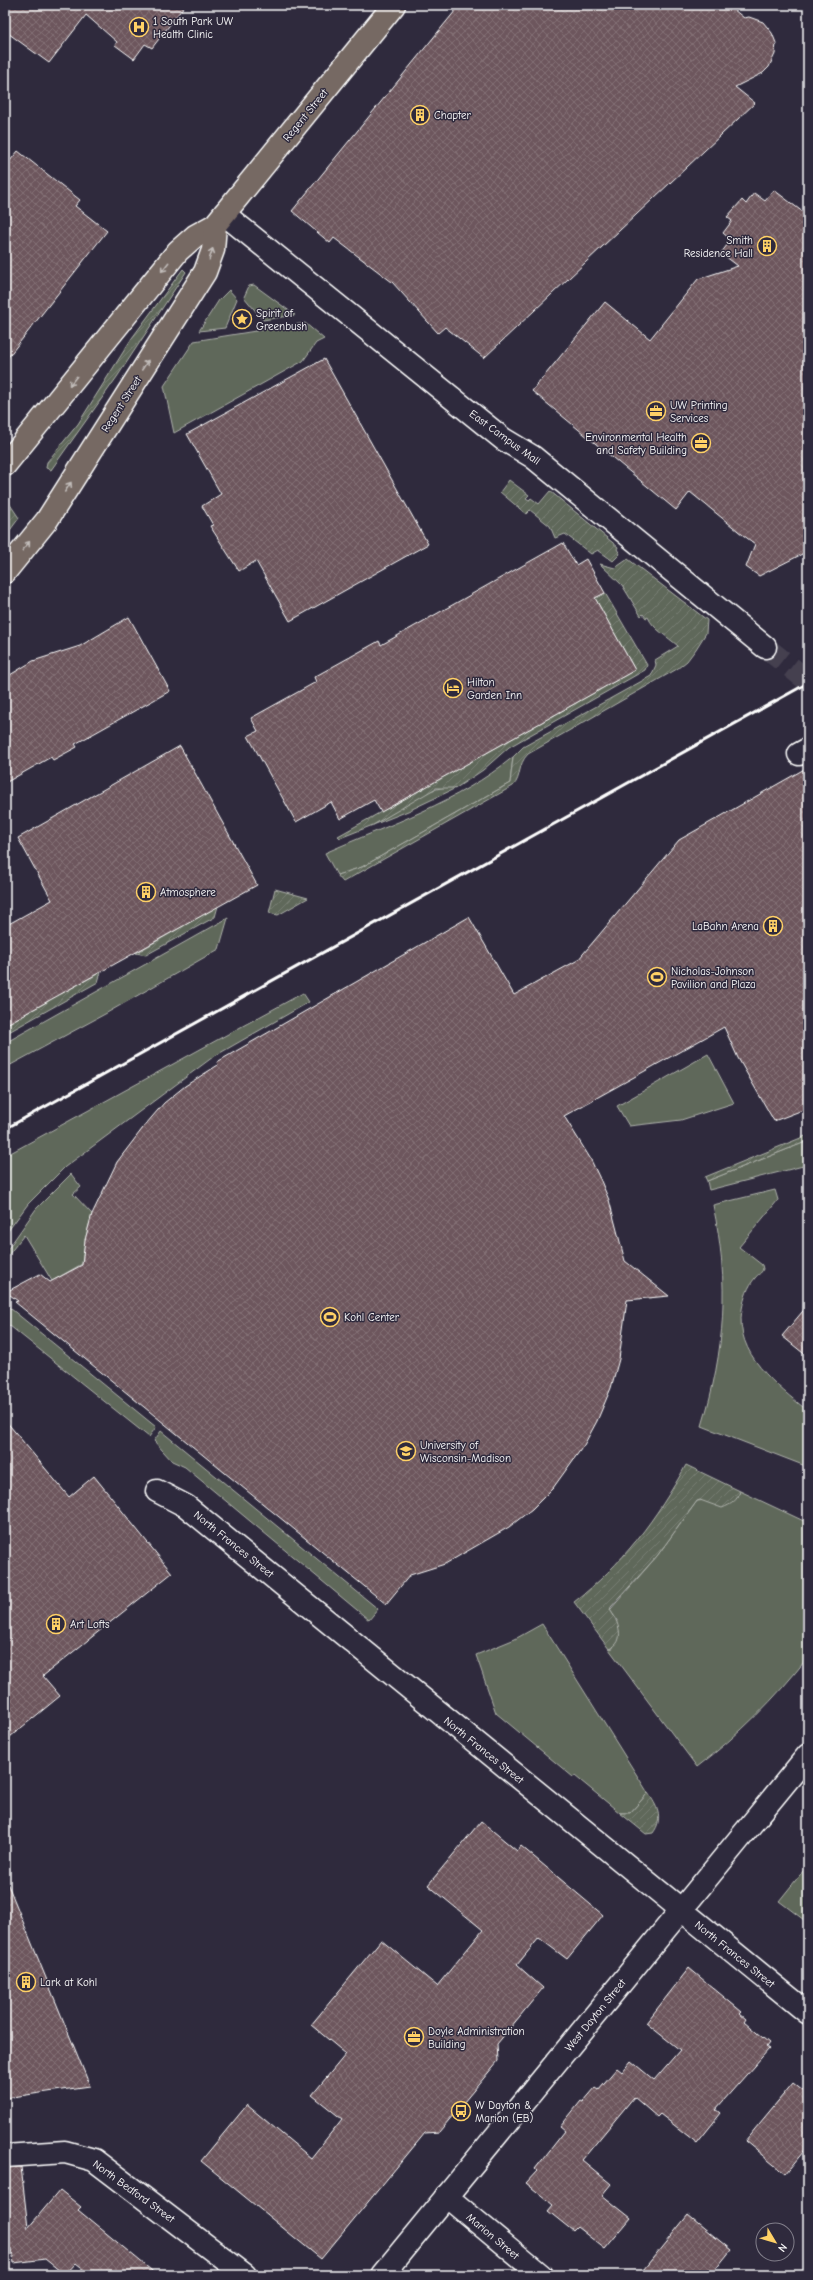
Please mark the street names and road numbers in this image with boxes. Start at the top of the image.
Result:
street label: Regent Street [280,86,331,144]
street label: Regent Street [99,373,145,435]
street label: East Campus Mall [467,407,543,468]
street label: North Frances Street [191,1508,277,1581]
street label: North Frances Street [441,1714,527,1787]
street label: North Frances Street [692,1918,778,1991]
street label: West Dayton Street [562,1976,629,2054]
street label: North Bedford Street [90,2157,178,2226]
street label: Marion Street [464,2211,522,2263]

